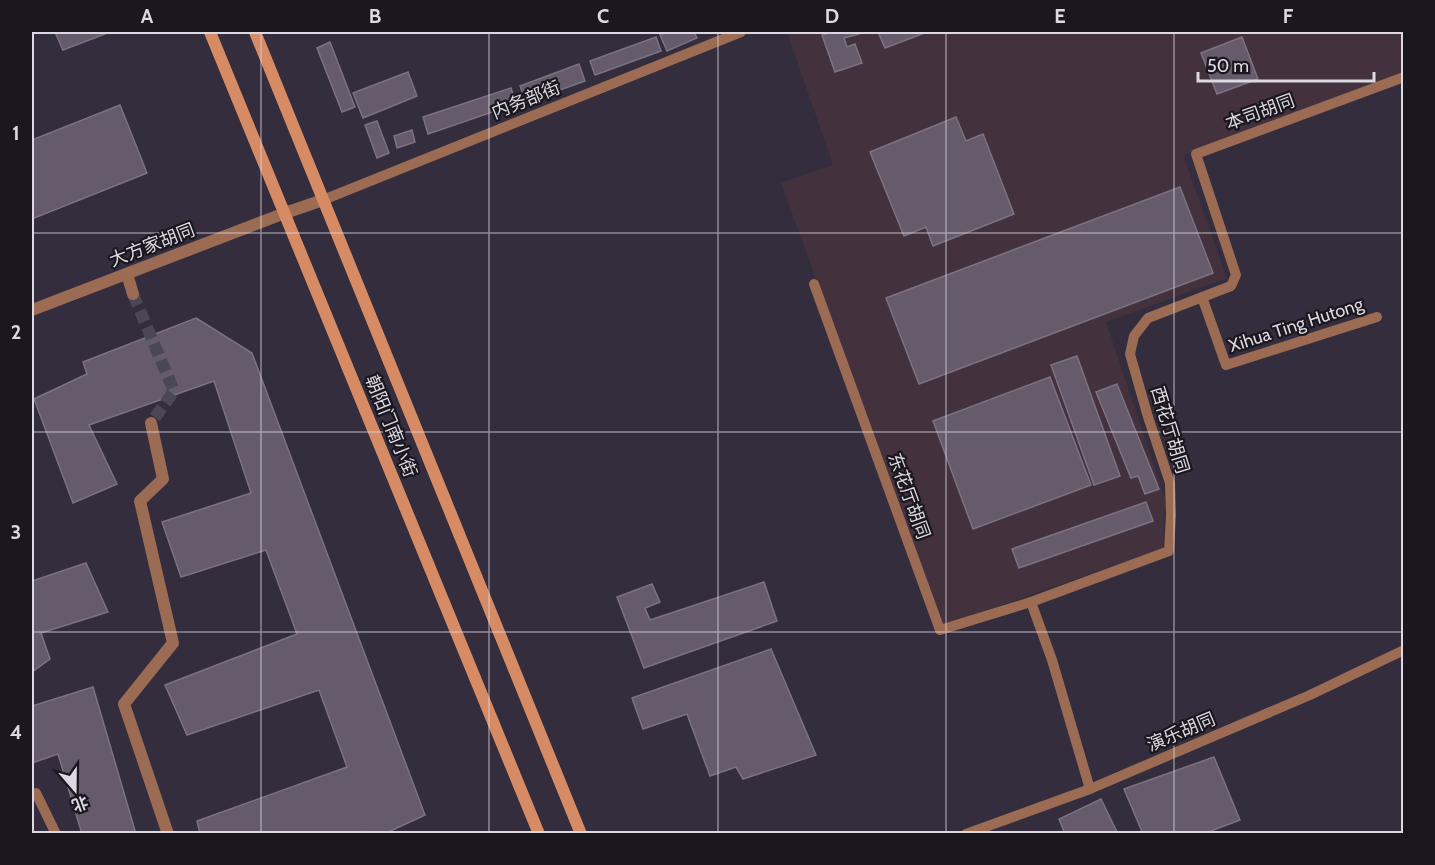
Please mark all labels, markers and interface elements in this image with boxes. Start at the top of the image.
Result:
text: A [141,4,154,28]
text: B [369,4,381,28]
text: C [597,4,609,28]
text: D [825,4,839,28]
text: E [1054,4,1066,28]
text: F [1283,4,1294,28]
scale bar [1198,45,1374,83]
text: 50 m [1207,55,1249,77]
street label: 内务部街 [489,76,563,124]
street label: 本司胡同 [1222,89,1298,135]
text: 1 [12,121,20,145]
street label: 大方家胡同 [106,219,198,271]
street label: Xihua Ting Hutong [1226,293,1367,357]
text: 2 [11,320,21,344]
street label: 朝阳门南小街 [361,372,421,480]
street label: 西花厅胡同 [1146,384,1194,476]
street label: 东花厅胡同 [883,450,935,542]
text: 3 [11,520,21,544]
street label: 演乐胡同 [1144,708,1218,756]
text: 4 [10,720,22,744]
north arrow [45,760,105,820]
text: 北 [69,792,91,815]

